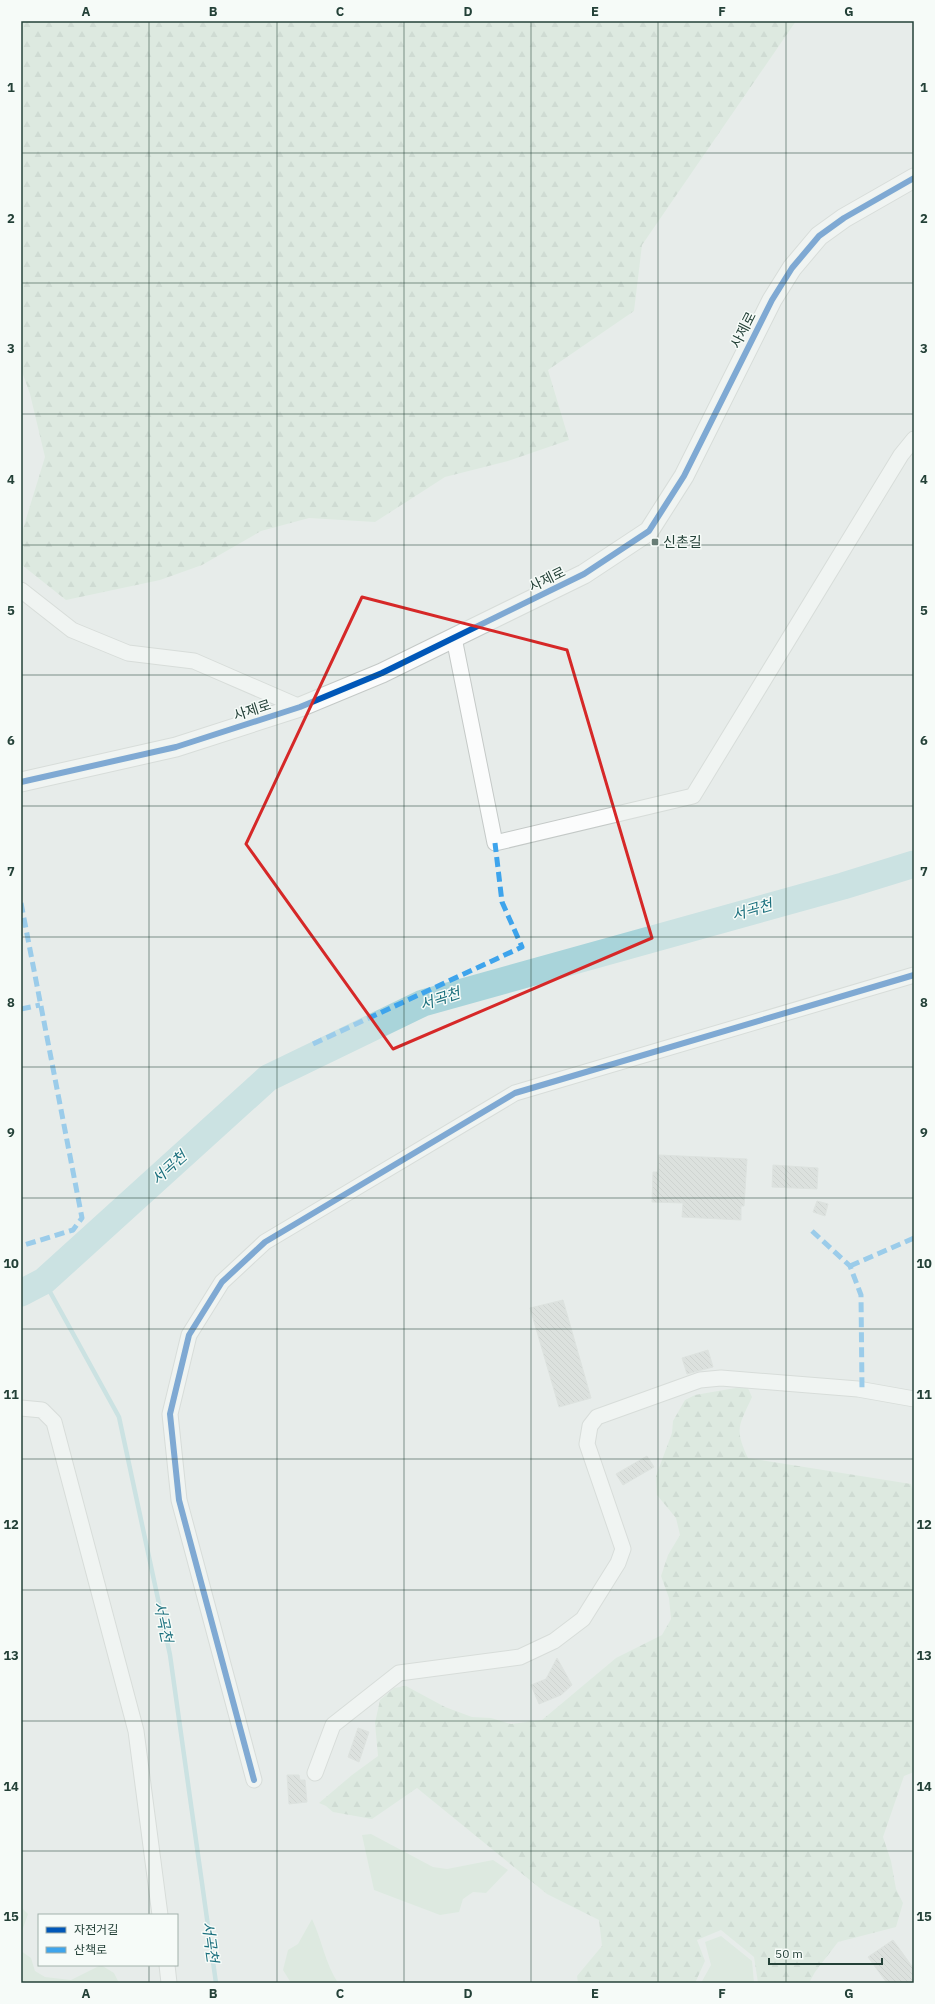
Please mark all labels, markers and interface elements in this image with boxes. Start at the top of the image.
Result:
text: A [82,3,91,20]
text: B [209,3,218,20]
text: C [336,3,345,20]
text: D [463,3,473,20]
text: E [591,3,599,20]
text: F [718,3,726,20]
text: G [844,3,854,20]
text: 1 [7,79,15,96]
text: 1 [920,79,928,96]
text: 2 [7,210,15,227]
text: 2 [920,210,928,227]
street label: 사제로 [726,309,760,351]
text: 3 [7,340,15,357]
text: 3 [920,340,928,357]
text: 4 [7,471,15,488]
text: 4 [920,471,928,488]
place label: 신촌길 [663,533,702,551]
marker: 신촌길 [650,537,660,547]
street label: 사제로 [526,562,568,596]
text: 5 [7,602,15,619]
text: 5 [920,602,928,619]
street label: 사제로 [231,695,273,725]
text: 6 [7,732,15,749]
text: 6 [920,732,928,749]
text: 7 [7,863,15,880]
text: 7 [920,863,928,880]
water label: 서곡천 [729,894,776,924]
water label: 서곡천 [417,982,465,1014]
text: 8 [7,994,15,1011]
text: 8 [920,994,928,1011]
text: 9 [7,1124,15,1141]
text: 9 [920,1124,928,1141]
water label: 서곡천 [147,1145,192,1189]
text: 10 [3,1255,19,1272]
text: 10 [916,1255,932,1272]
text: 11 [3,1386,19,1403]
text: 11 [916,1386,932,1403]
text: 12 [3,1516,19,1533]
text: 12 [916,1516,932,1533]
water label: 서곡천 [150,1600,178,1646]
text: 13 [3,1647,19,1664]
text: 13 [916,1647,932,1664]
text: 14 [3,1778,19,1795]
text: 14 [916,1778,932,1795]
text: 15 [3,1908,19,1925]
text: 15 [916,1908,932,1925]
legend [38,1914,178,1966]
water label: 서곡천 [198,1920,223,1966]
text: 자전거길 [74,1922,118,1937]
scale bar [769,1940,882,1966]
text: 산책로 [74,1942,107,1957]
text: 50 m [775,1946,803,1961]
text: A [82,1985,91,2002]
text: B [209,1985,218,2002]
text: C [336,1985,345,2002]
text: D [463,1985,473,2002]
text: E [591,1985,599,2002]
text: F [718,1985,726,2002]
text: G [844,1985,854,2002]

